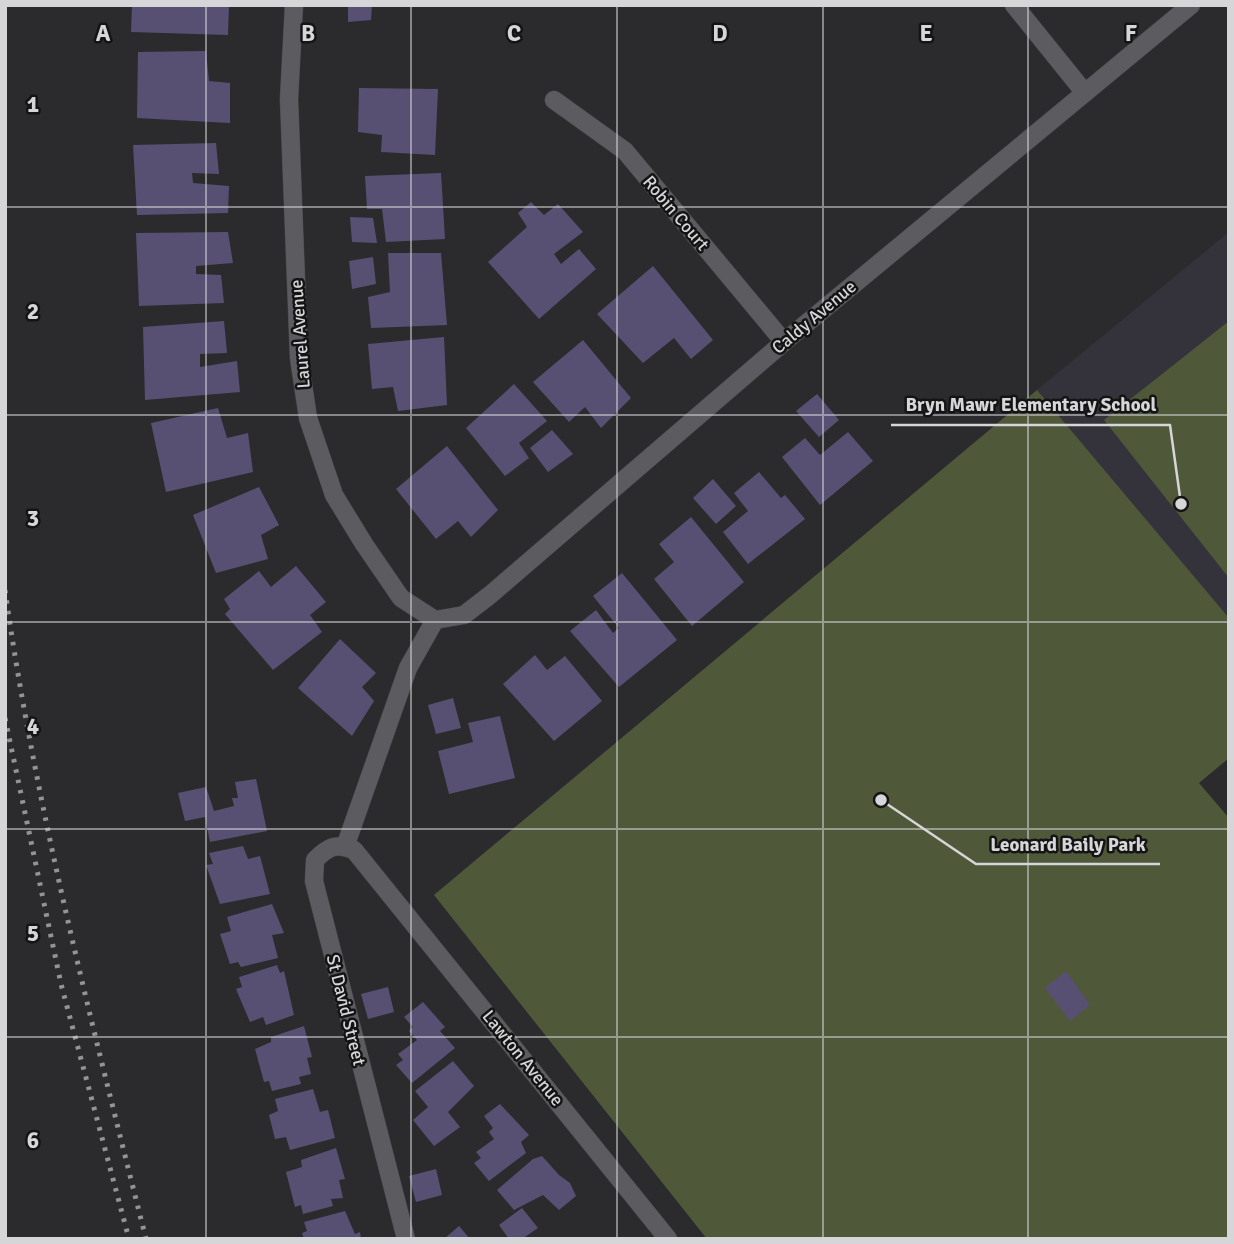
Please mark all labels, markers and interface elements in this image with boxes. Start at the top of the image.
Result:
text: A [96,19,111,48]
text: B [301,19,315,48]
text: C [507,19,521,48]
text: D [712,19,728,48]
text: E [919,19,933,48]
text: F [1125,19,1137,48]
text: 1 [27,90,39,119]
street label: Robin Court [638,171,714,255]
street label: Caldy Avenue [767,275,861,359]
street label: Laurel Avenue [285,279,315,389]
text: 2 [27,297,39,326]
callout: Bryn Mawr Elementary School [891,385,1170,425]
text: Bryn Mawr Elementary School [906,393,1157,417]
text: 3 [27,504,39,533]
text: 4 [27,712,39,741]
callout: Leonard Baily Park [976,824,1160,864]
text: Leonard Baily Park [990,833,1146,857]
text: 5 [27,919,39,948]
street label: St David Street [322,952,370,1068]
street label: Lawton Avenue [478,1006,568,1110]
text: 6 [27,1126,39,1155]

